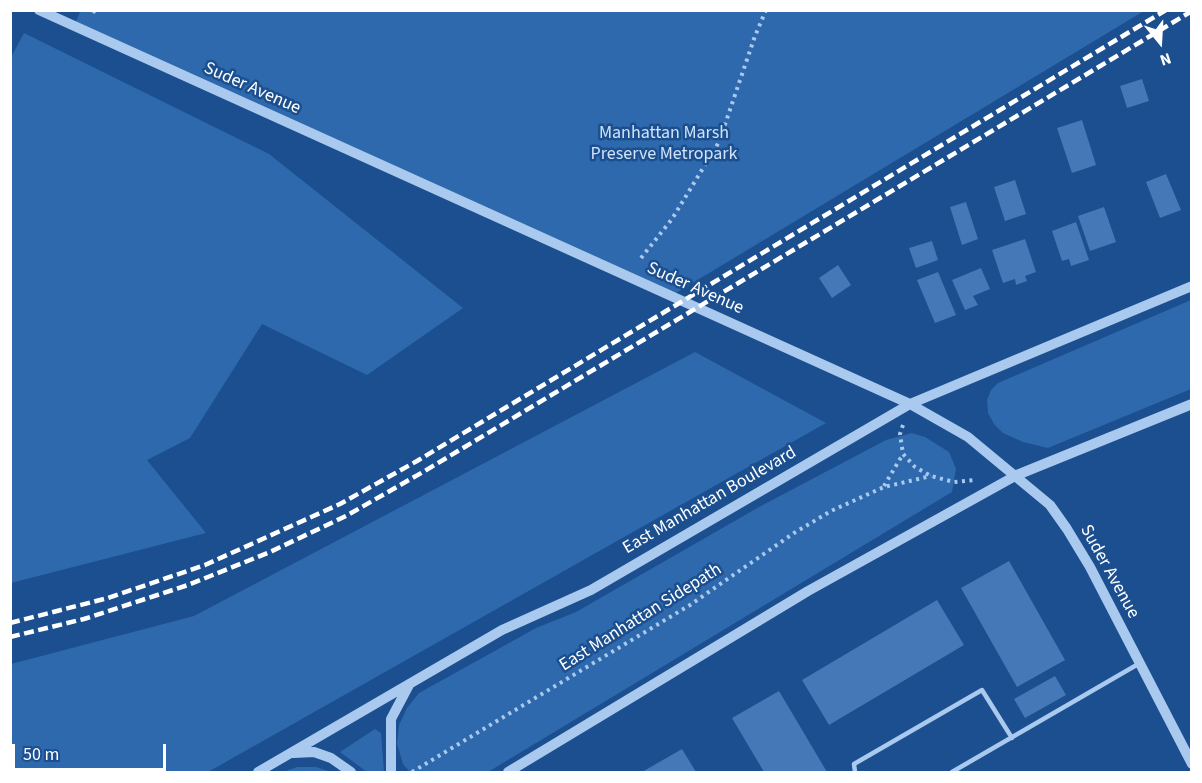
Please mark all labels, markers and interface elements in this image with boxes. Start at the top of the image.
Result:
north arrow [1130,12,1190,72]
text: N [1157,47,1174,71]
street label: Suder Avenue [200,58,304,120]
park label: Manhattan Marsh Preserve Metropark [591,123,737,166]
street label: Suder Avenue [643,258,747,320]
street label: East Manhattan Boulevard [619,442,801,560]
street label: Suder Avenue [1074,521,1144,623]
street label: East Manhattan Sidepath [556,559,726,677]
scale bar [15,732,170,770]
text: 50 m [23,742,59,767]

